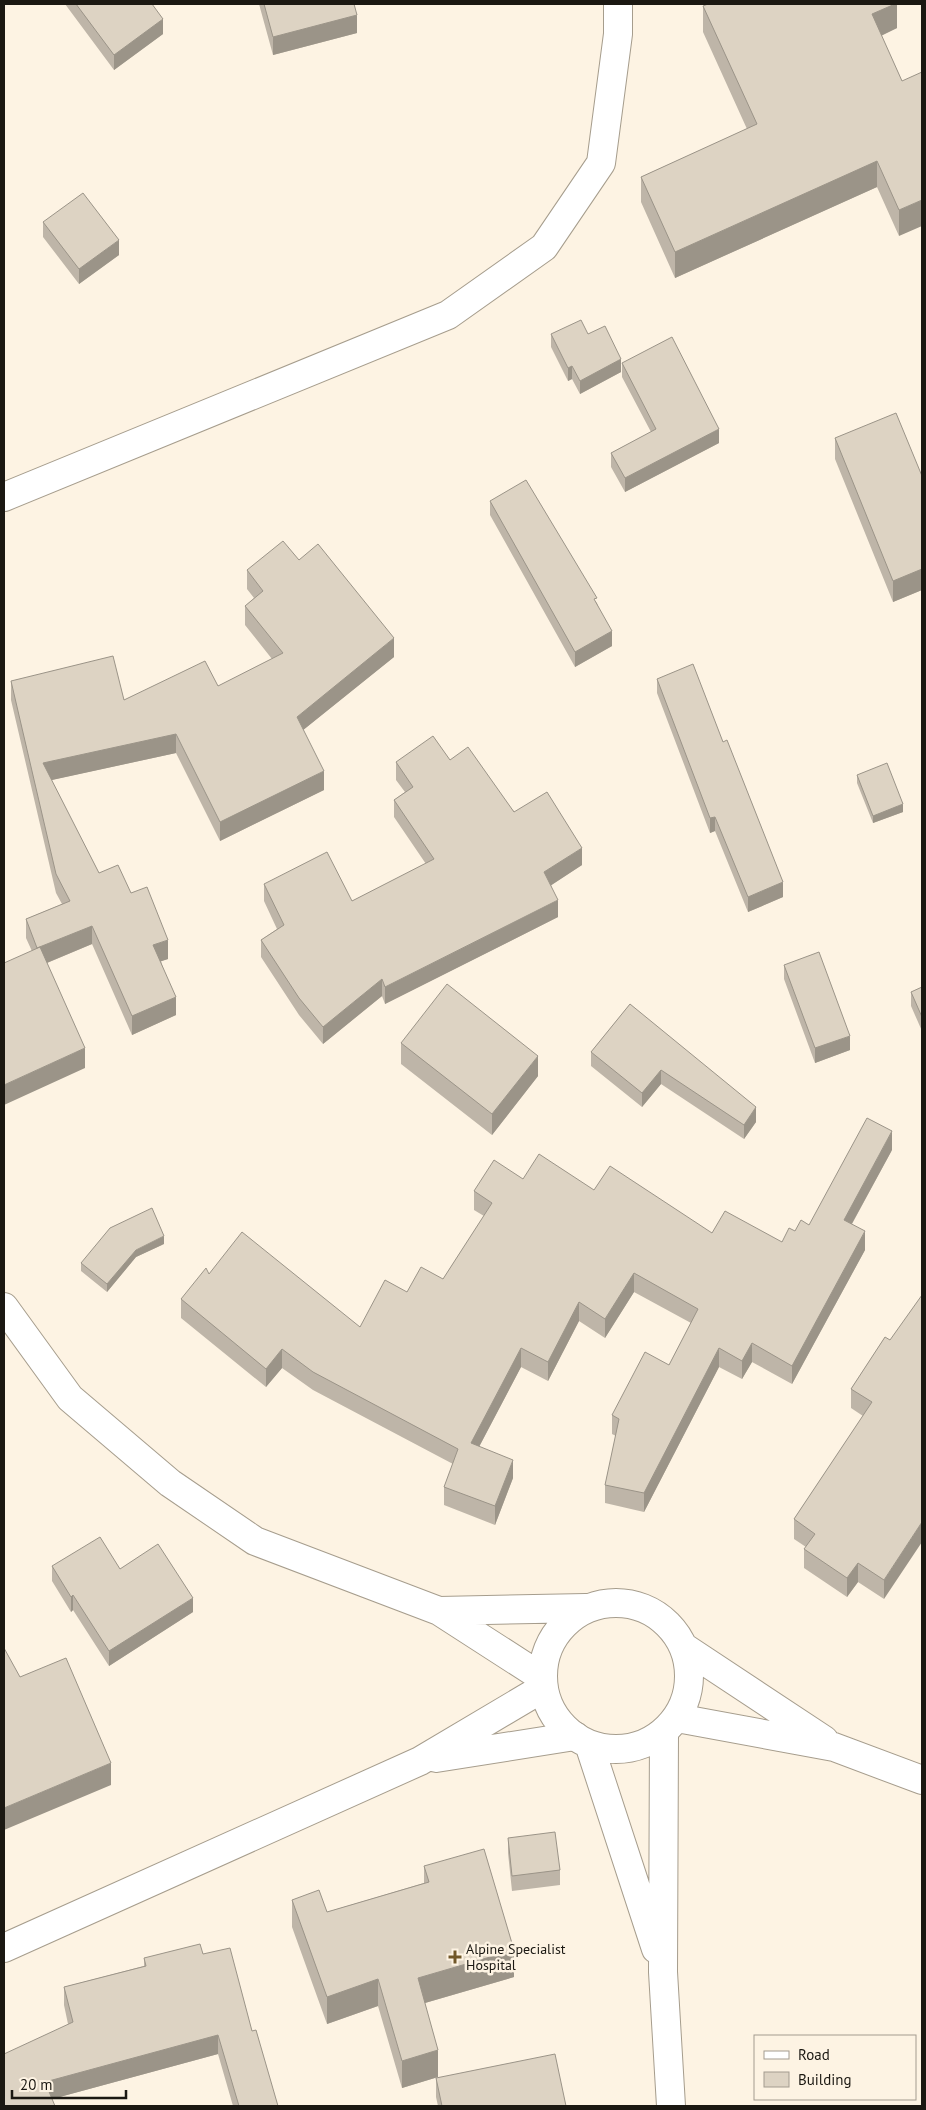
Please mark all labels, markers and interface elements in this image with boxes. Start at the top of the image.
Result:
place label: Alpine Specialist Hospital [466,1940,566,1974]
marker: Alpine Specialist Hospital [448,1950,462,1964]
legend [754,2035,916,2100]
text: Road [798,2045,830,2064]
scale bar [12,2068,126,2100]
text: Building [798,2070,852,2089]
text: 20 m [20,2075,53,2094]

